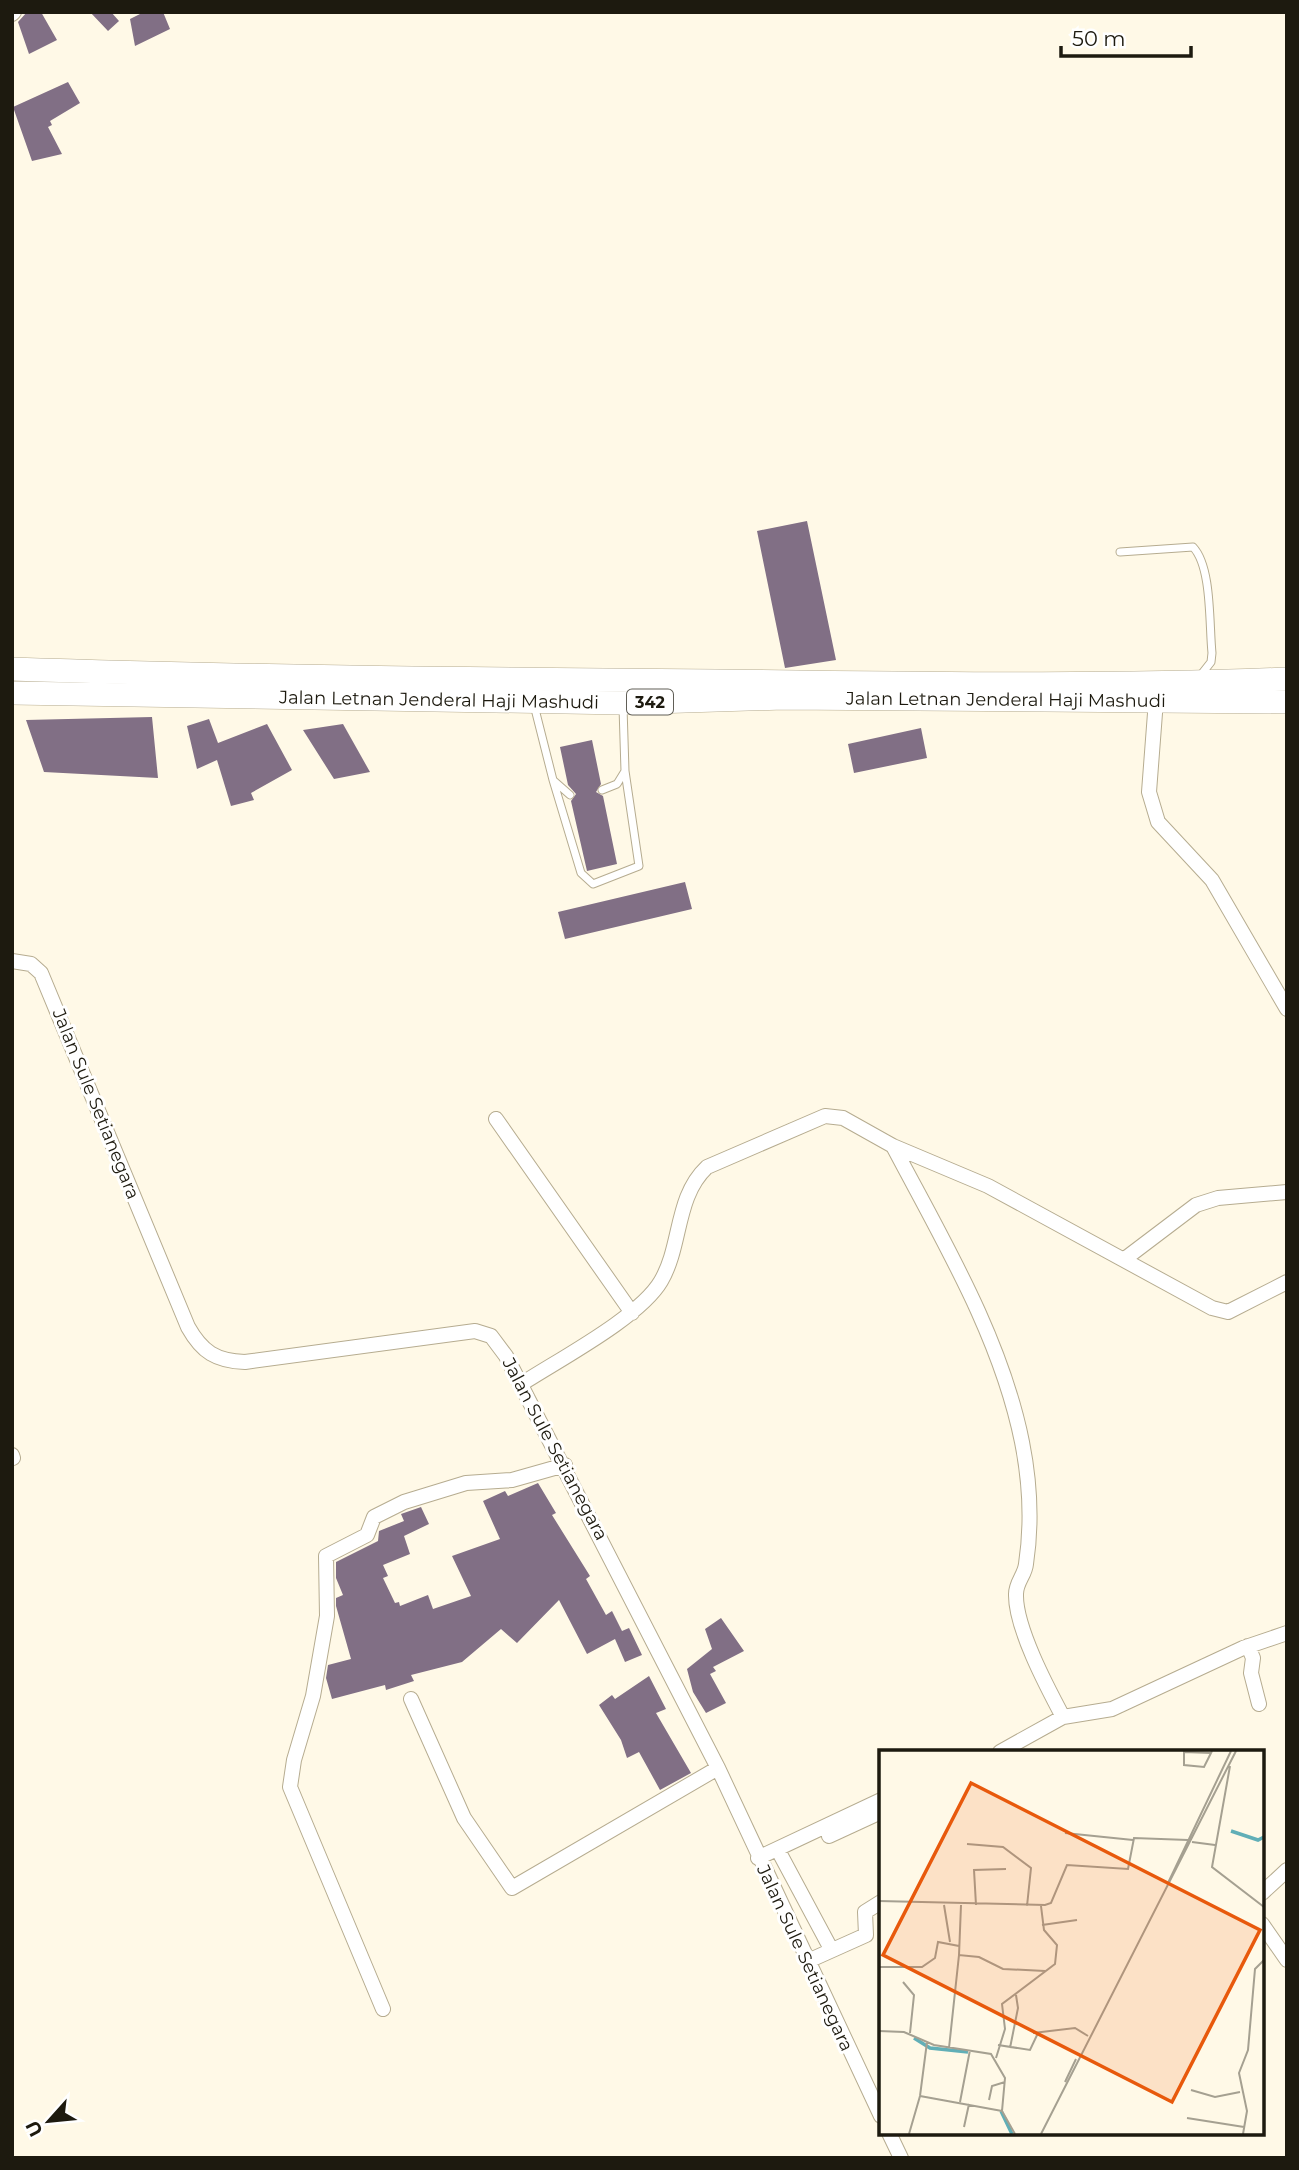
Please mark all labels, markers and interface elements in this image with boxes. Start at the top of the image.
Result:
scale bar [1061,14,1190,58]
text: 50 m [1072,26,1126,51]
street label: Jalan Letnan Jenderal Haji Mashudi [278,686,599,714]
street label: Jalan Letnan Jenderal Haji Mashudi [845,687,1166,712]
road number: 342 [627,690,673,715]
street label: Jalan Sule Setianegara [47,1005,144,1202]
street label: Jalan Sule Setianegara [497,1353,612,1544]
inset map [879,1750,1264,2135]
street label: Jalan Sule Setianegara [752,1860,858,2055]
north arrow [14,2086,84,2156]
text: U [21,2117,48,2140]

